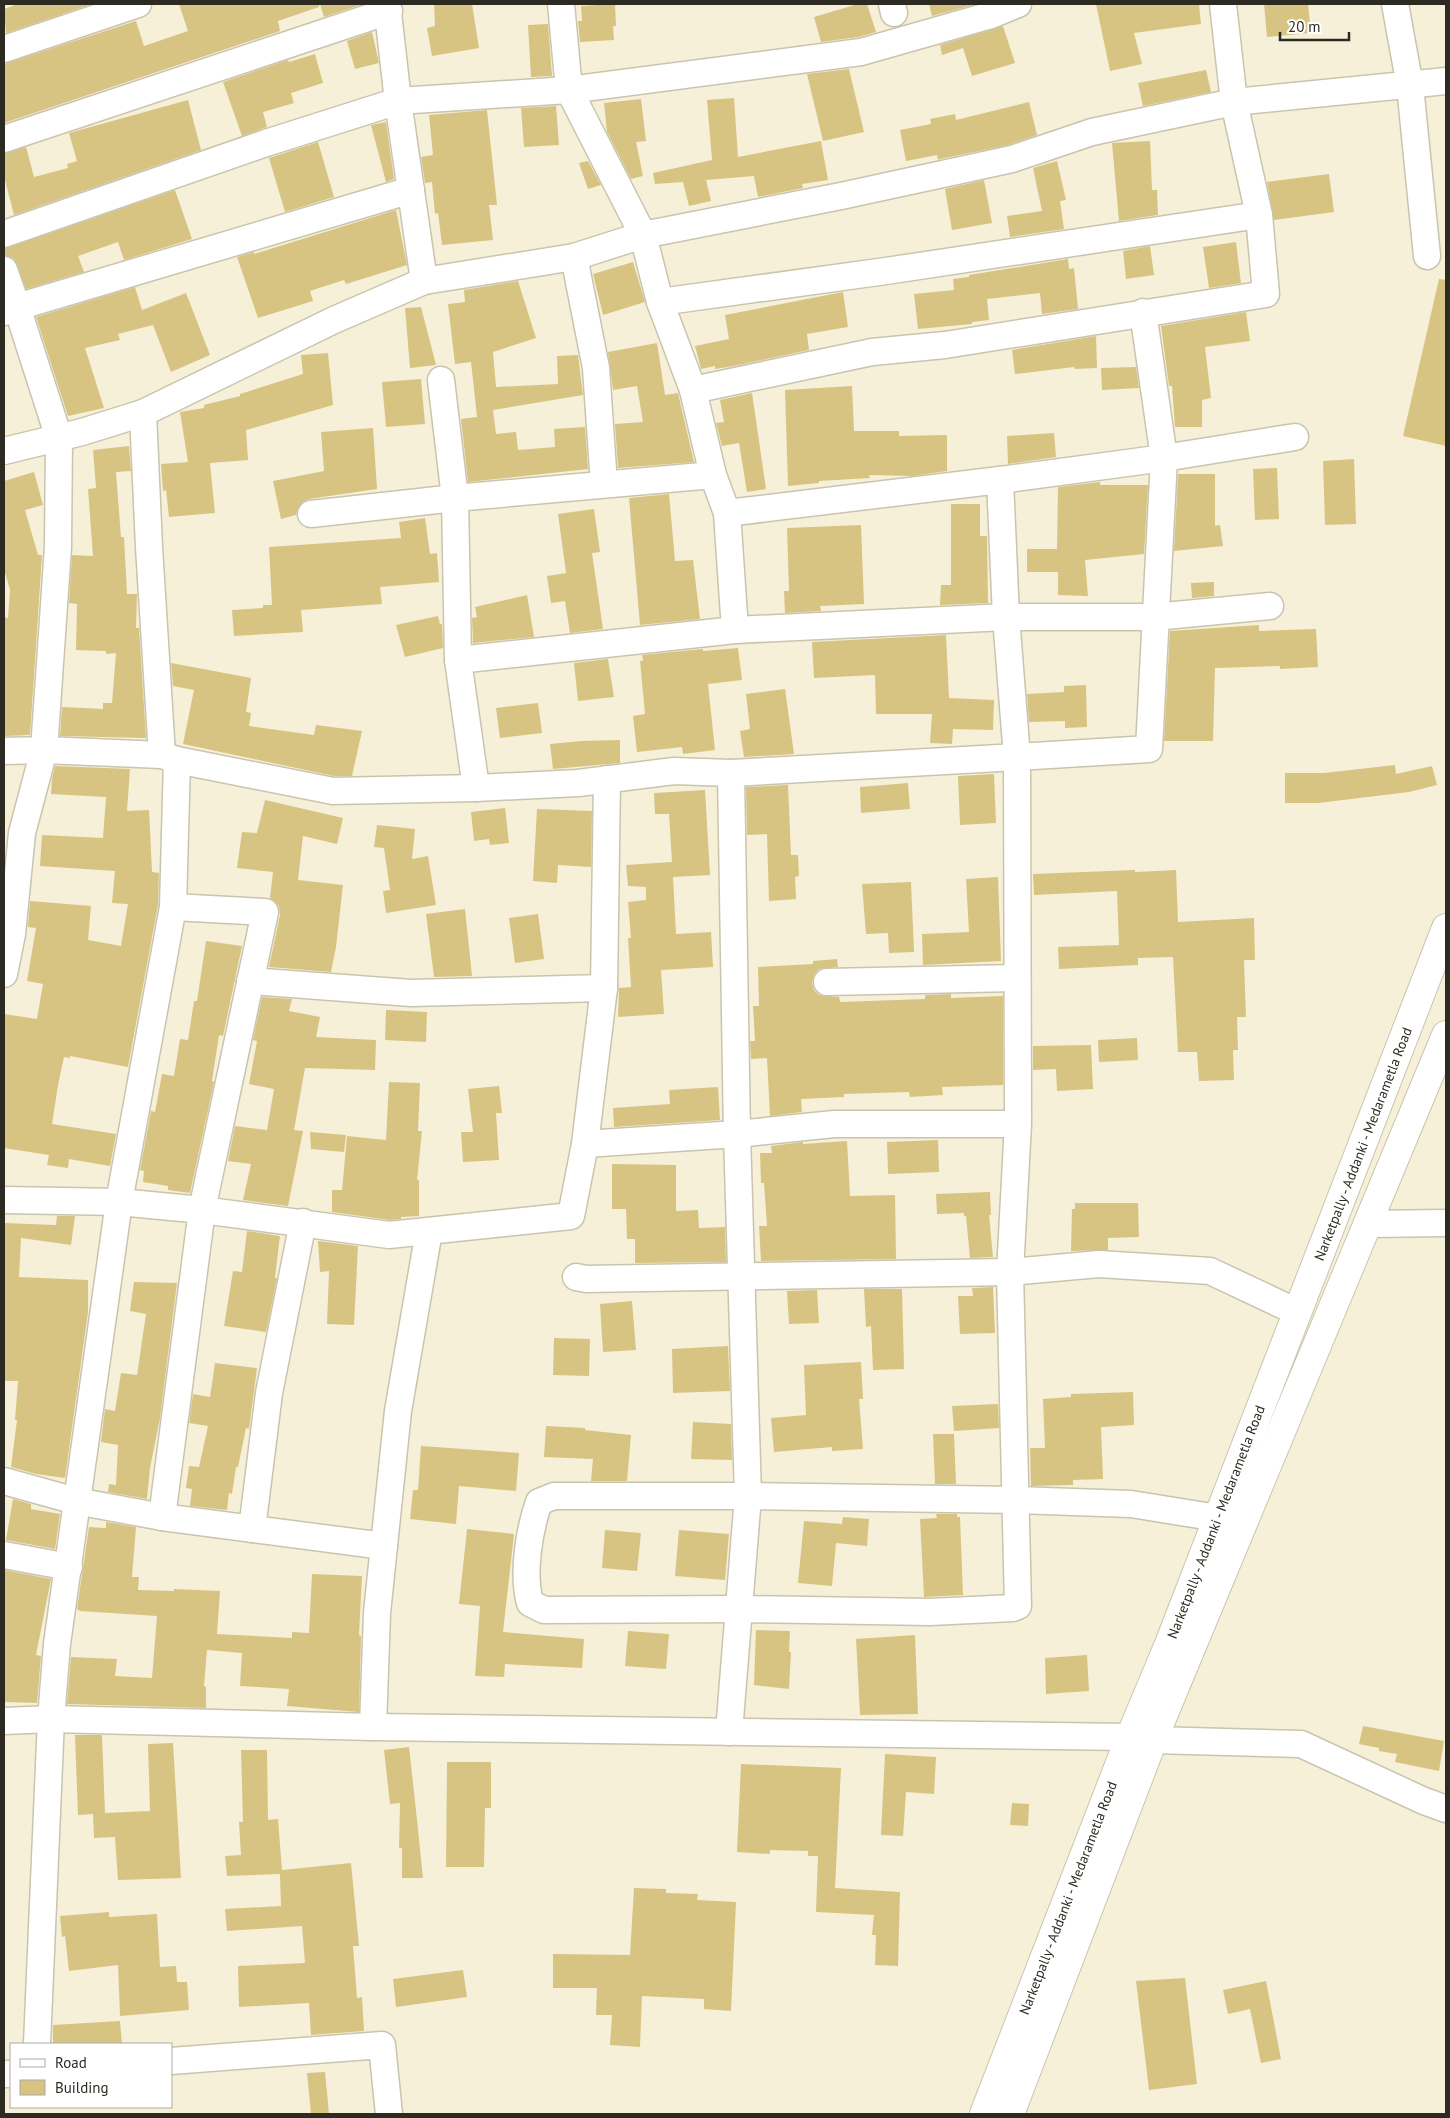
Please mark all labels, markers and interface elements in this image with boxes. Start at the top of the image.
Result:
scale bar [1280,10,1349,42]
text: 20 m [1288,17,1321,36]
street label: Narketpally - Addanki - Medarametla Road [1310,1025,1416,1263]
street label: Narketpally - Addanki - Medarametla Road [1163,1403,1269,1641]
street label: Narketpally - Addanki - Medarametla Road [1015,1779,1121,2017]
legend [10,2043,172,2108]
text: Road [55,2053,87,2072]
text: Building [55,2078,109,2097]

